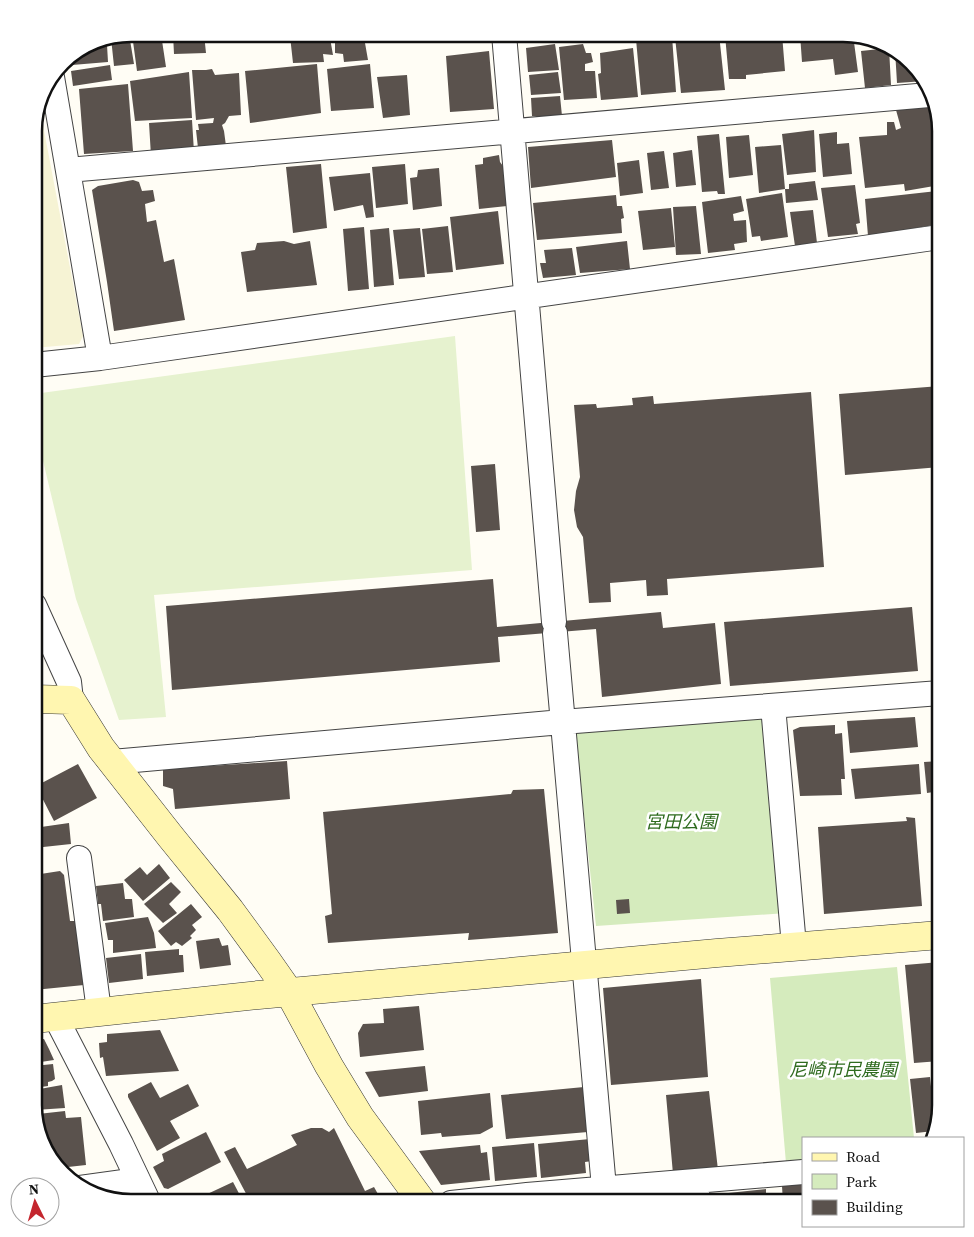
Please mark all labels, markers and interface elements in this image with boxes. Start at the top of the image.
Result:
park label: 宮田公園 [645,809,720,834]
park label: 尼崎市民農園 [789,1057,900,1082]
legend [802,1137,964,1227]
text: Road [846,1146,880,1167]
text: Park [846,1171,878,1192]
north arrow [10,1177,60,1227]
text: N [28,1179,40,1199]
text: Building [846,1196,903,1217]

